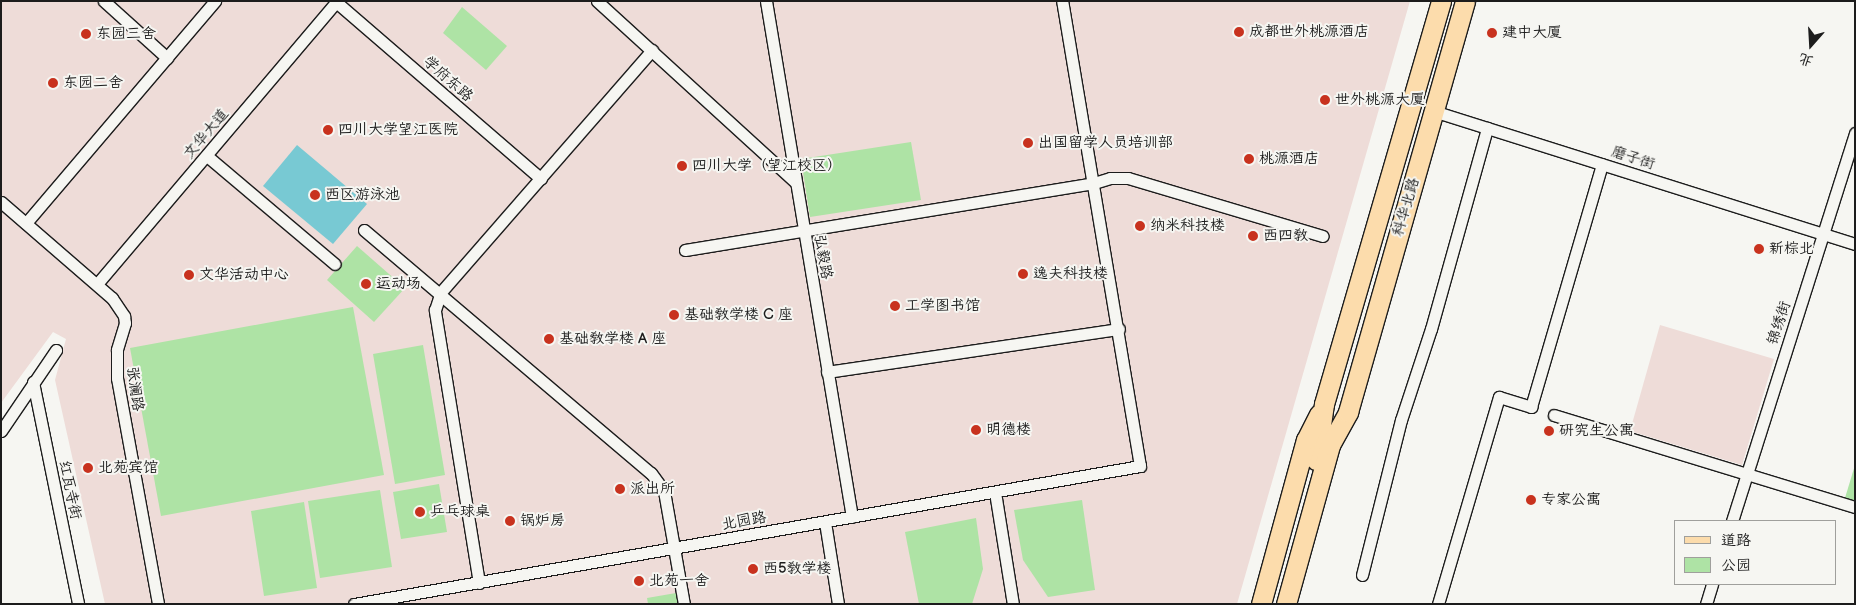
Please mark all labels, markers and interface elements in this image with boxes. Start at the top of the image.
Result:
north arrow [1786,20,1836,70]
place label: 成都世外桃源酒店 [1249,23,1369,41]
place label: 建中大厦 [1502,24,1562,42]
place label: 东园三舍 [96,25,156,43]
marker: 成都世外桃源酒店 [1233,26,1245,38]
marker: 建中大厦 [1486,27,1498,39]
marker: 东园三舍 [80,28,92,40]
text: 北 [1797,49,1815,70]
street label: 学府东路 [419,53,477,105]
place label: 东园二舍 [63,74,123,92]
marker: 东园二舍 [47,77,59,89]
place label: 世外桃源大厦 [1335,91,1425,109]
marker: 世外桃源大厦 [1319,94,1331,106]
street label: 文华大道 [180,105,232,163]
place label: 四川大学望江医院 [338,121,458,139]
marker: 四川大学望江医院 [322,124,334,136]
place label: 出国留学人员培训部 [1038,134,1173,152]
marker: 出国留学人员培训部 [1022,137,1034,149]
street label: 磨子街 [1609,142,1657,174]
place label: 桃源酒店 [1259,150,1319,168]
marker: 桃源酒店 [1243,153,1255,165]
place label: 四川大学（望江校区） [692,157,842,175]
marker: 四川大学（望江校区） [676,160,688,172]
street label: 科华北路 [1389,176,1423,238]
place label: 西区游泳池 [325,186,400,204]
marker: 西区游泳池 [309,189,321,201]
place label: 纳米科技楼 [1150,217,1225,235]
marker: 纳米科技楼 [1134,220,1146,232]
place label: 西四教 [1263,227,1308,245]
marker: 西四教 [1247,230,1259,242]
street label: 弘毅路 [810,233,836,281]
place label: 新棕北 [1769,240,1814,258]
marker: 新棕北 [1753,243,1765,255]
place label: 逸夫科技楼 [1033,265,1108,283]
place label: 文华活动中心 [199,266,289,284]
marker: 逸夫科技楼 [1017,268,1029,280]
marker: 文华活动中心 [183,269,195,281]
place label: 运动场 [376,275,421,293]
marker: 运动场 [360,278,372,290]
place label: 工学图书馆 [905,297,980,315]
street label: 锦绣街 [1763,299,1795,347]
marker: 工学图书馆 [889,300,901,312]
place label: 基础教学楼 C 座 [684,306,793,324]
marker: 基础教学楼 C 座 [668,309,680,321]
place label: 基础教学楼 A 座 [559,330,666,348]
marker: 基础教学楼 A 座 [543,333,555,345]
street label: 张澜路 [123,365,147,413]
place label: 明德楼 [986,421,1031,439]
place label: 研究生公寓 [1559,422,1634,440]
marker: 明德楼 [970,424,982,436]
marker: 研究生公寓 [1543,425,1555,437]
street label: 红瓦寺街 [55,459,85,521]
place label: 北苑宾馆 [98,459,158,477]
marker: 北苑宾馆 [82,462,94,474]
place label: 派出所 [630,480,675,498]
marker: 派出所 [614,483,626,495]
place label: 专家公寓 [1541,491,1601,509]
marker: 专家公寓 [1525,494,1537,506]
place label: 乒乓球桌 [430,503,490,521]
marker: 乒乓球桌 [414,506,426,518]
street label: 北园路 [720,508,768,534]
place label: 锅炉房 [520,512,565,530]
marker: 锅炉房 [504,515,516,527]
legend [1674,520,1836,585]
text: 道路 [1721,531,1751,550]
text: 公园 [1721,556,1751,575]
place label: 西5教学楼 [763,560,832,578]
marker: 西5教学楼 [747,563,759,575]
place label: 北苑一舍 [649,572,709,590]
marker: 北苑一舍 [633,575,645,587]

